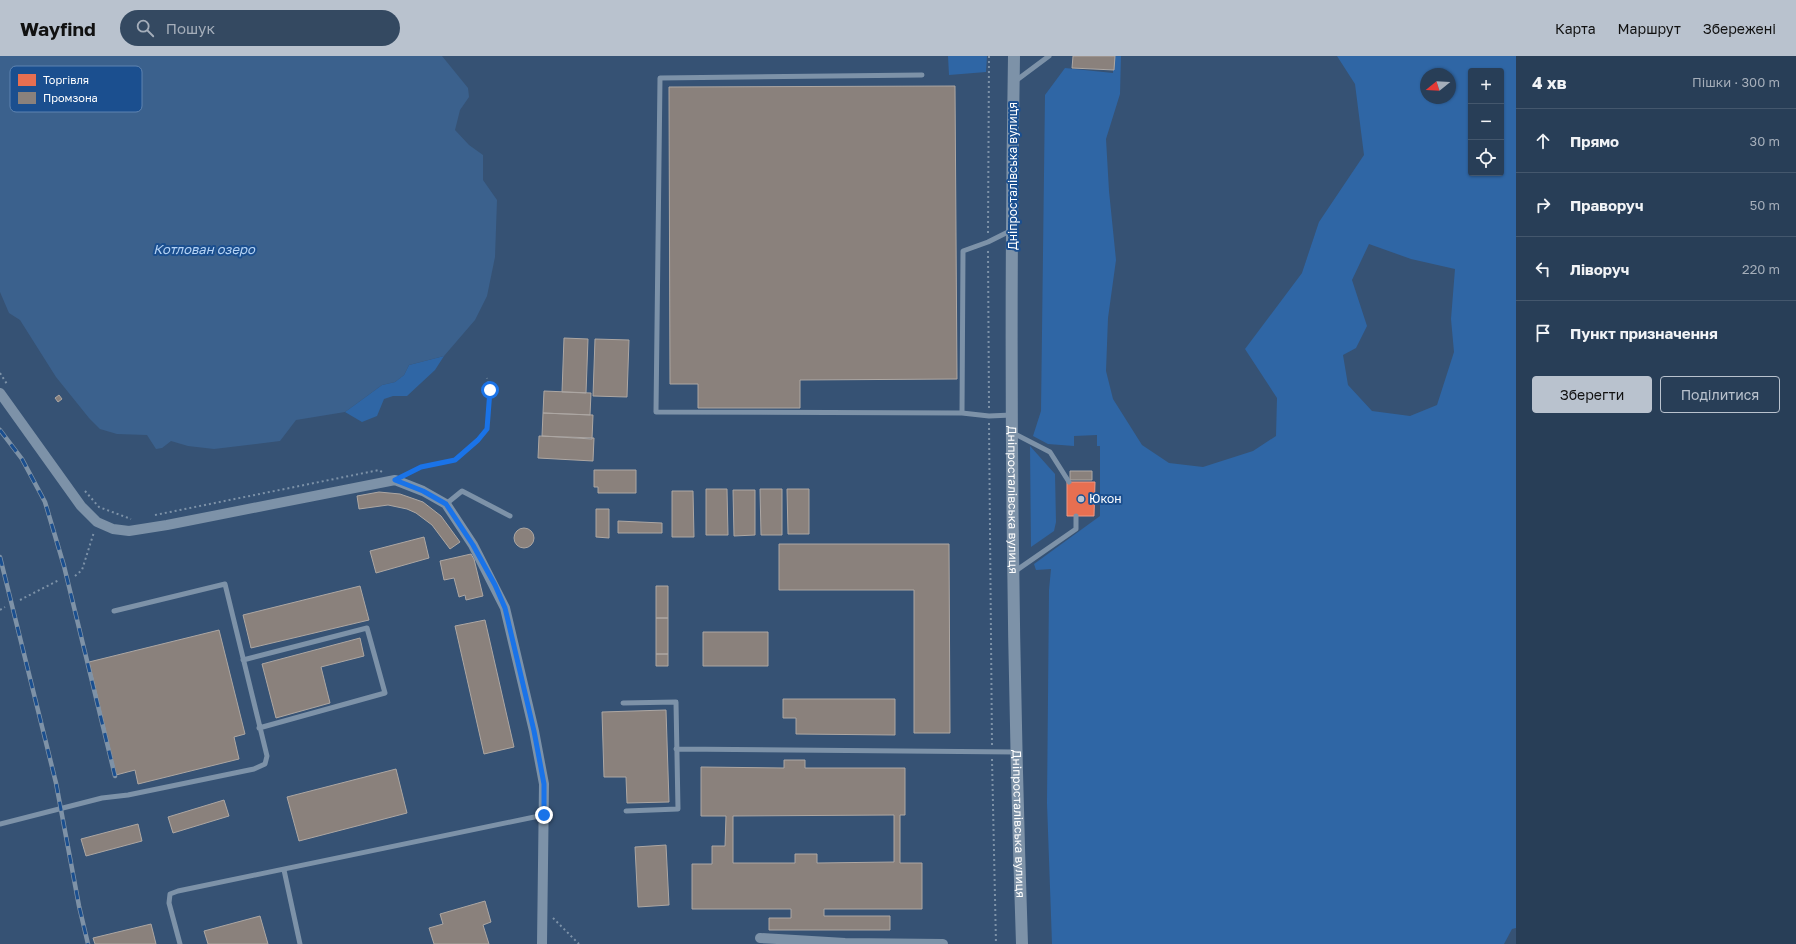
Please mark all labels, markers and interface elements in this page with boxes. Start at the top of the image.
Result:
search box [120,10,400,46]
text: Wayfind [20,17,96,40]
icon: search [134,17,156,39]
text: Пошук [166,19,215,37]
text: Карта [1555,20,1596,37]
text: Маршрут [1618,20,1681,37]
text: Збережені [1703,20,1776,37]
legend [10,66,142,112]
north arrow [1420,68,1456,104]
map controls [1468,68,1504,176]
button: + [1468,68,1504,104]
text: 4 хв [1532,72,1567,93]
text: Торгівля [43,73,89,86]
text: Пішки · 300 m [1692,74,1780,90]
text: Промзона [43,91,98,104]
street label: Дніпросталівська вулиця [1005,102,1020,250]
button: − [1468,104,1504,140]
icon: ahead [1532,130,1554,152]
text: Прямо [1570,132,1619,150]
text: 30 m [1750,133,1780,149]
button: locate [1468,140,1504,176]
icon: right [1532,194,1554,216]
text: Праворуч [1570,196,1644,214]
text: 50 m [1750,197,1780,213]
water label: Котлован озеро [153,241,256,257]
icon: left [1532,258,1554,280]
text: Ліворуч [1570,260,1629,278]
text: 220 m [1742,261,1780,277]
icon: arrive [1532,322,1554,344]
text: Пункт призначення [1570,324,1718,342]
button: Зберегти [1532,376,1652,413]
button: Поділитися [1660,376,1780,413]
route start [481,381,499,399]
street label: Дніпросталівська вулиця [1005,426,1021,574]
place label: Юкон [1089,491,1122,506]
marker: Юкон [1076,494,1086,504]
street label: Дніпросталівська вулиця [1009,750,1029,898]
route end [535,806,553,824]

